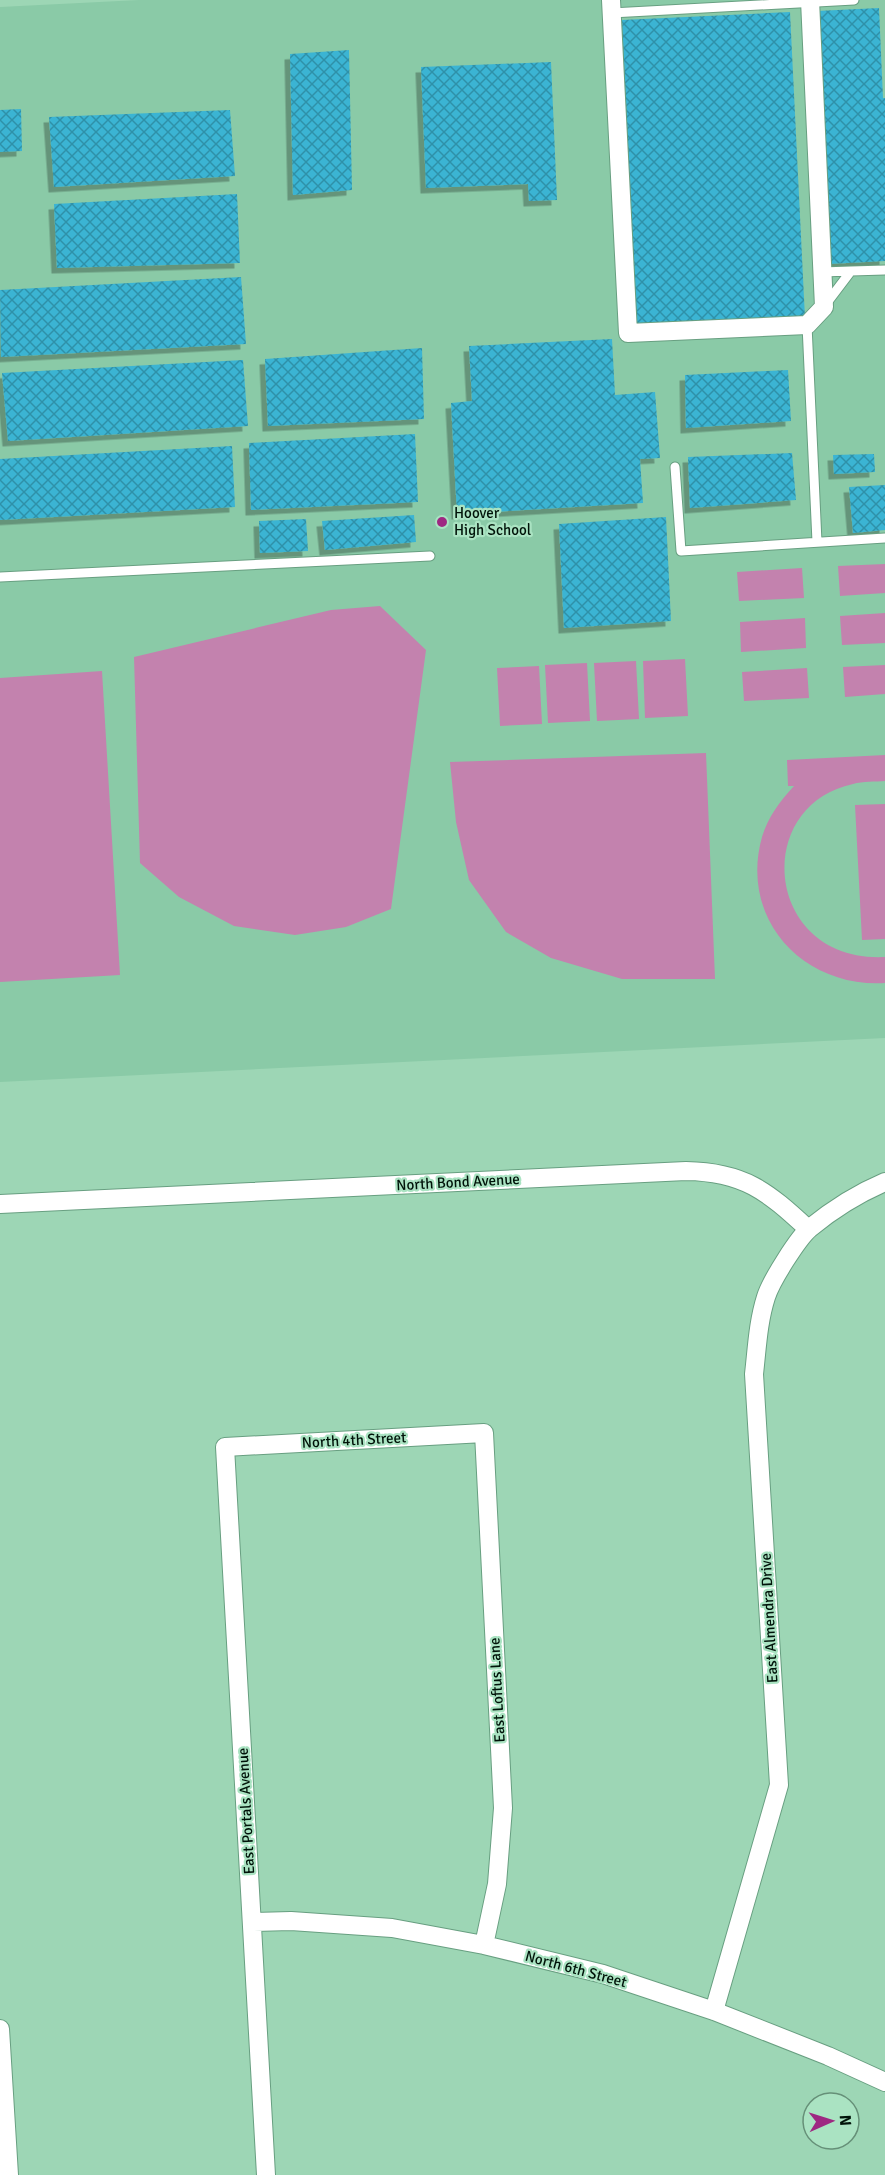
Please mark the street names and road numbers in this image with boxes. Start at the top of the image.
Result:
street label: North Bond Avenue [396,1170,520,1194]
street label: North 4th Street [301,1428,407,1452]
street label: East Almendra Drive [757,1553,781,1683]
street label: East Loftus Lane [485,1637,509,1743]
street label: East Portals Avenue [234,1747,258,1875]
street label: North 6th Street [523,1947,629,1991]

